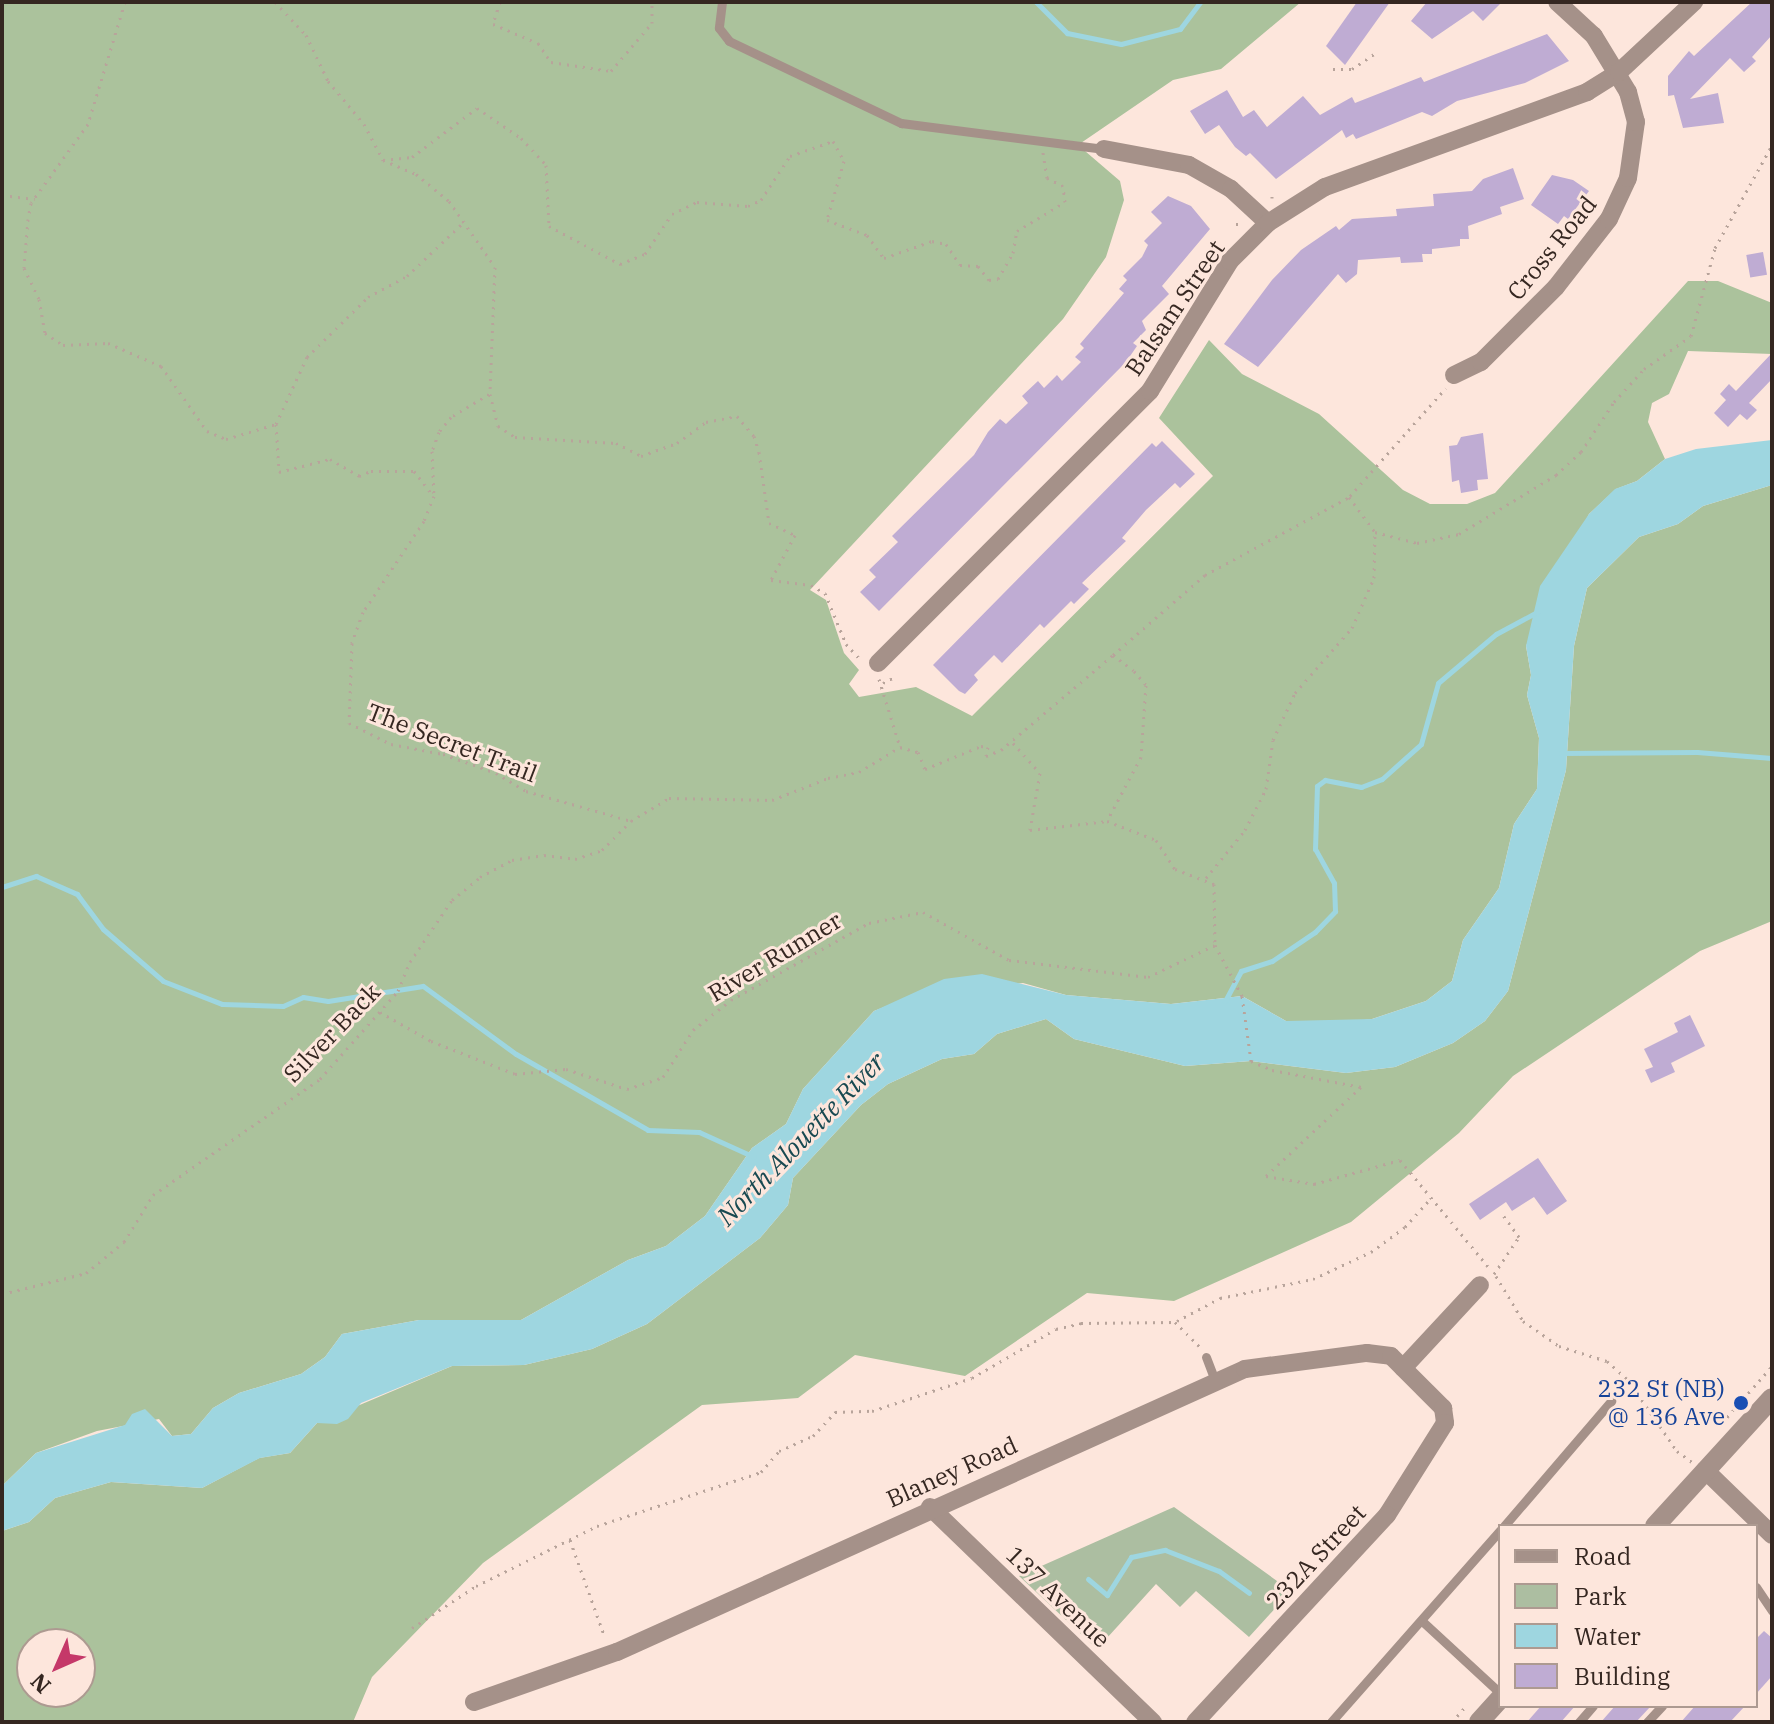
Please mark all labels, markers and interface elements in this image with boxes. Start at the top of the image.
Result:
street label: Cross Road [1501,190,1603,306]
street label: Balsam Street [1119,235,1231,381]
street label: The Secret Trail [363,697,541,789]
street label: River Runner [703,906,847,1008]
street label: Silver Back [278,978,386,1088]
water label: North Alouette River [711,1046,891,1232]
place label: 232 St (NB) @ 136 Ave [1598,1375,1725,1431]
marker: 232 St (NB) @ 136 Ave [1732,1394,1750,1412]
street label: Blaney Road [882,1430,1022,1514]
street label: 232A Street [1260,1499,1372,1615]
legend [1498,1524,1758,1708]
street label: 137 Avenue [1000,1540,1116,1654]
text: Road [1574,1540,1631,1572]
text: Park [1574,1580,1626,1612]
text: Water [1574,1620,1641,1652]
north arrow [16,1628,96,1708]
text: Building [1574,1660,1670,1692]
text: N [24,1668,56,1700]

